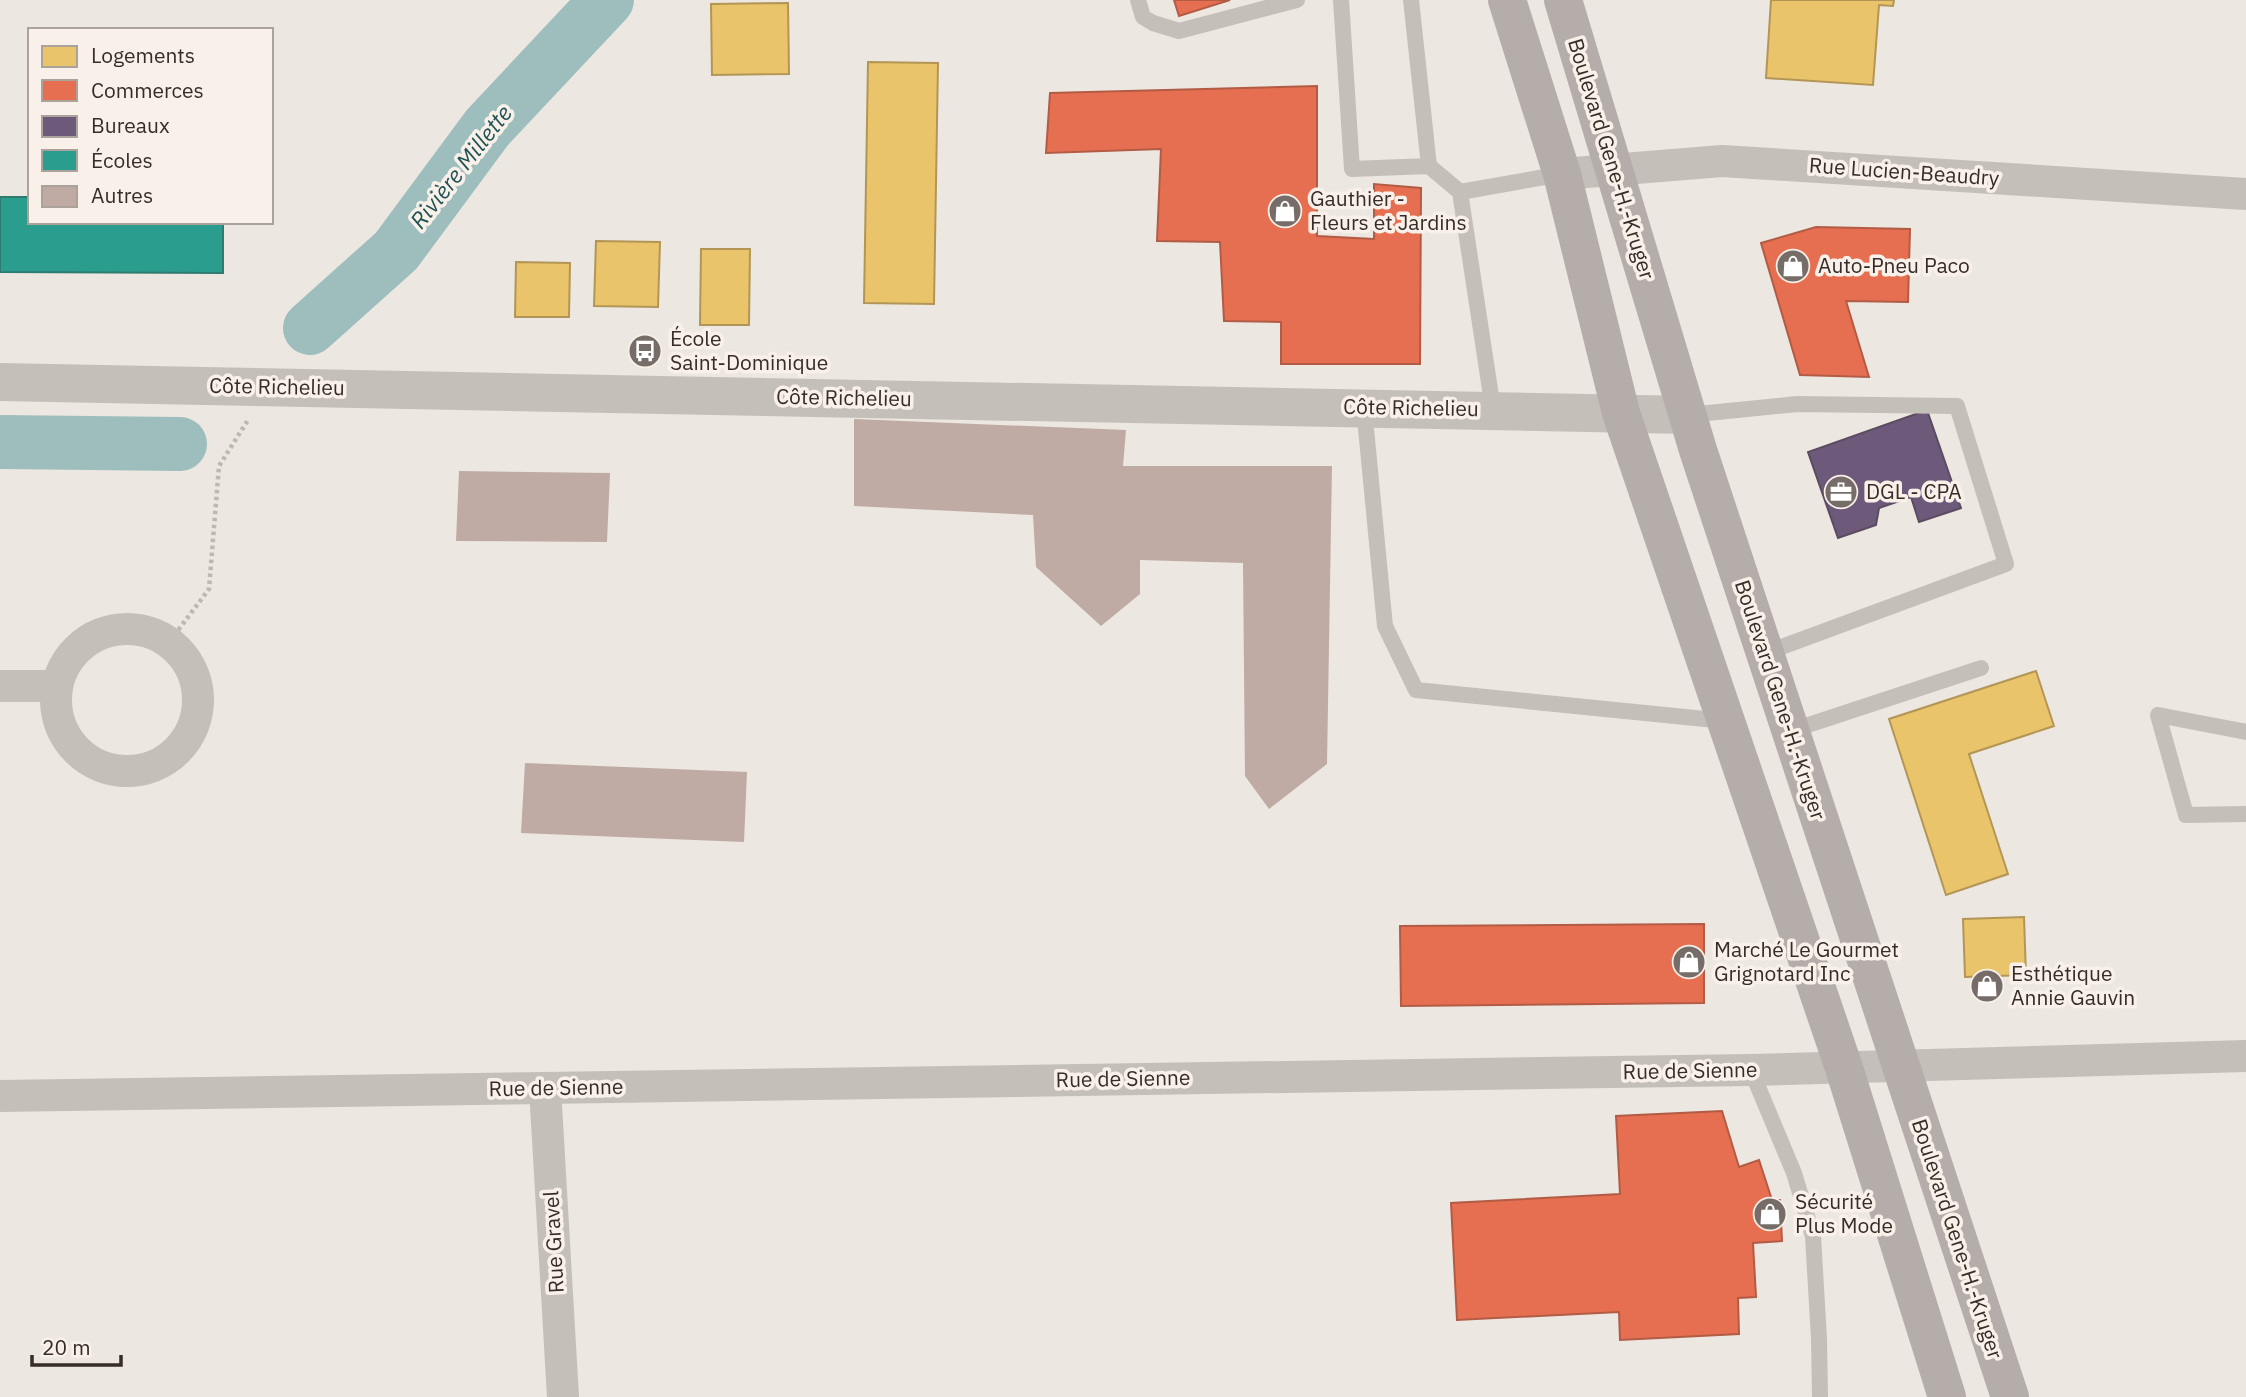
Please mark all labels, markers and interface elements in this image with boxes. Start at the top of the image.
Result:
legend [28,28,273,224]
street label: Boulevard Gene-H.-Kruger [1562,35,1662,283]
text: Logements [91,41,195,69]
text: Commerces [91,76,204,104]
water label: Rivière Millette [403,98,518,234]
text: Bureaux [91,111,170,139]
text: Écoles [91,146,153,174]
street label: Rue Lucien-Beaudry [1808,150,2001,192]
text: Autres [91,181,153,209]
place label: Gauthier - Fleurs et Jardins [1310,184,1467,236]
shop icon: Gauthier - Fleurs et Jardins [1266,192,1304,230]
shop icon: Auto-Pneu Paco [1774,247,1812,285]
place label: Auto-Pneu Paco [1818,251,1970,279]
place label: École Saint-Dominique [670,324,828,376]
bus stop icon: École Saint-Dominique [626,332,664,370]
street label: Côte Richelieu [209,371,345,401]
street label: Côte Richelieu [776,382,912,412]
street label: Côte Richelieu [1343,392,1479,422]
office icon: DGL - CPA [1822,473,1860,511]
place label: DGL - CPA [1866,477,1962,505]
street label: Boulevard Gene-H.-Kruger [1729,576,1833,823]
place label: Marché Le Gourmet Grignotard Inc [1714,935,1899,987]
shop icon: Marché Le Gourmet Grignotard Inc [1670,943,1708,981]
place label: Esthétique Annie Gauvin [2011,959,2135,1011]
shop icon: Esthétique Annie Gauvin [1968,967,2006,1005]
street label: Rue de Sienne [1622,1055,1758,1085]
street label: Rue de Sienne [1055,1063,1191,1093]
street label: Rue de Sienne [488,1072,624,1102]
street label: Boulevard Gene-H.-Kruger [1906,1115,2010,1362]
place label: Sécurité Plus Mode [1795,1187,1893,1239]
street label: Rue Gravel [536,1190,570,1294]
shop icon: Sécurité Plus Mode [1751,1195,1789,1233]
scale bar [32,1324,121,1368]
text: 20 m [42,1333,91,1361]

